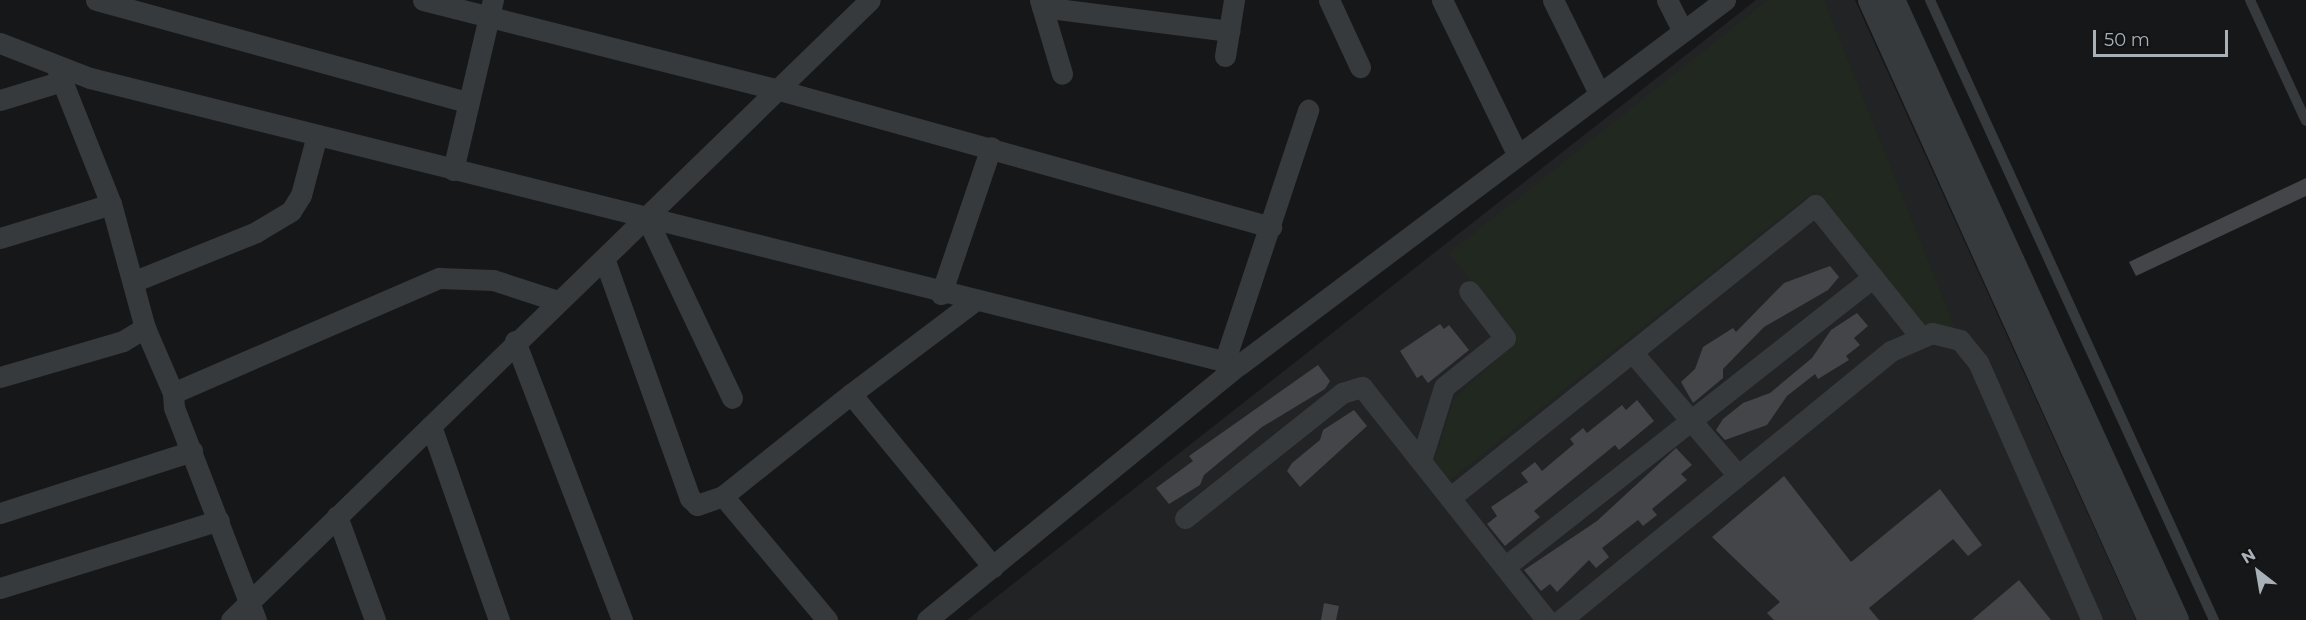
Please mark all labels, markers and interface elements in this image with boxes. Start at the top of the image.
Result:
scale bar [2096,18,2231,56]
text: 50 m [2104,29,2150,51]
north arrow [2228,542,2288,602]
text: N [2238,545,2259,568]

